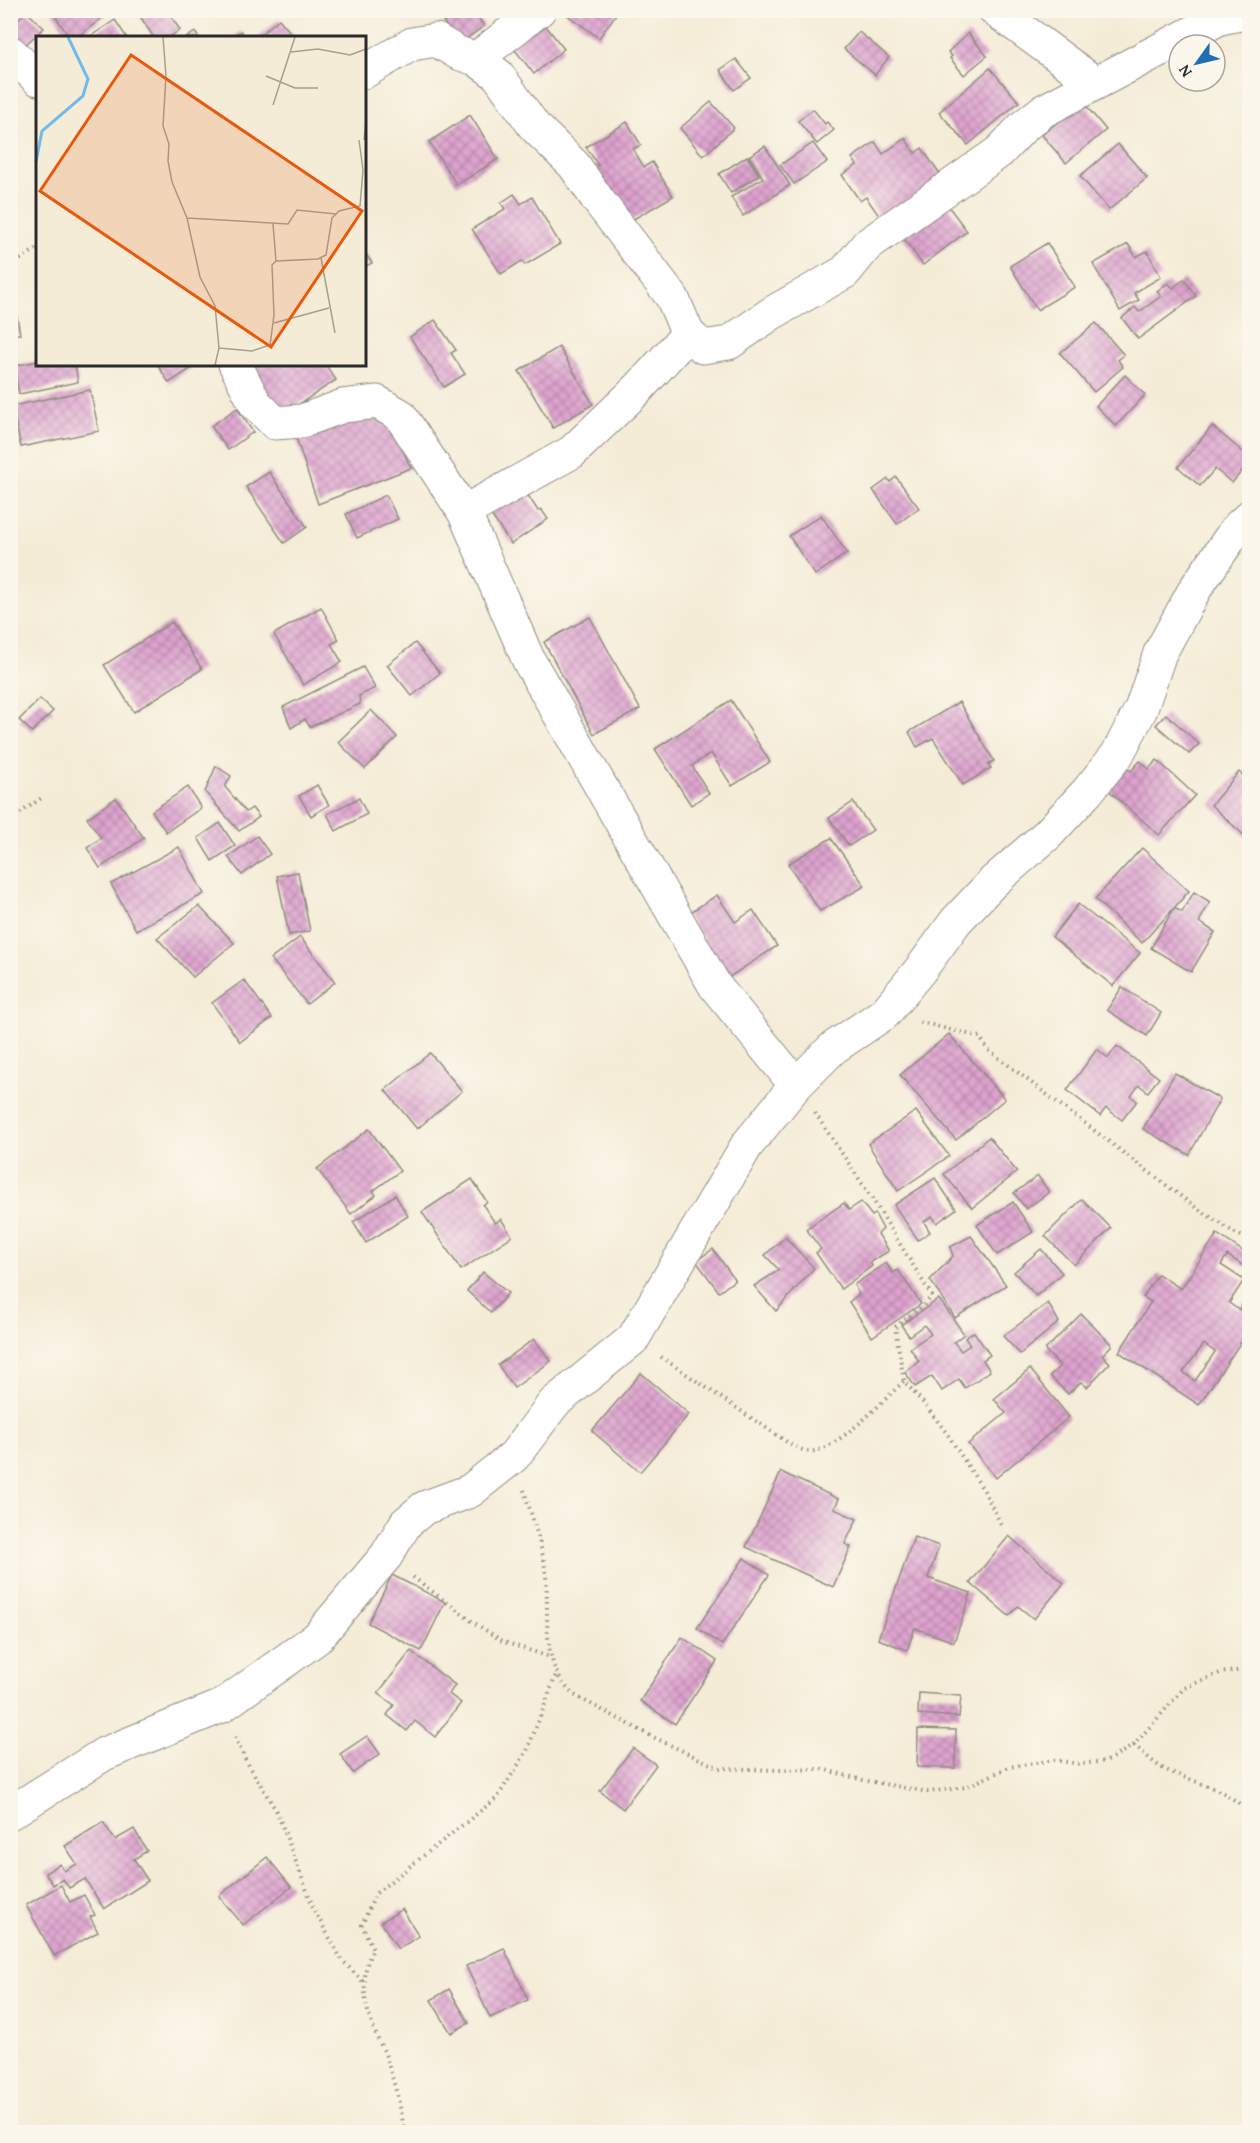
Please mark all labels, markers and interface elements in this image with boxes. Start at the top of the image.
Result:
north arrow [1167,33,1227,93]
inset map [36,36,366,366]
text: N [1171,60,1198,83]

